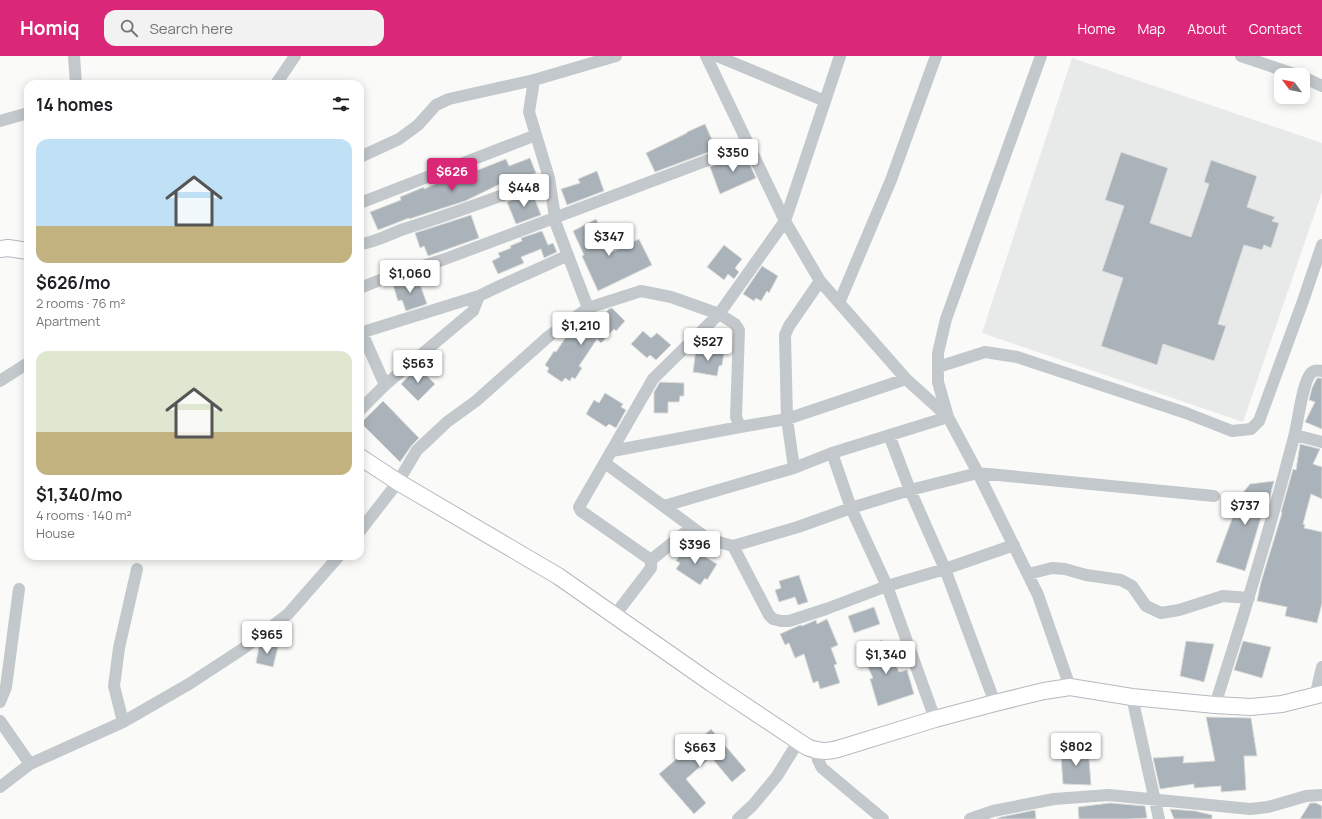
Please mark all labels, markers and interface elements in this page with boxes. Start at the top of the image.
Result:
search box [104,10,384,46]
text: Homiq [20,15,80,41]
icon: search [118,17,140,39]
text: Search here [150,18,233,39]
text: Home [1078,19,1115,38]
text: Map [1137,19,1165,38]
text: About [1187,19,1227,38]
text: Contact [1249,19,1302,38]
north arrow [1274,68,1310,104]
map controls [1274,68,1310,104]
text: 14 homes [36,93,113,116]
icon: filters [330,93,352,115]
pin: $350 [709,139,757,173]
text: $350 [717,143,749,161]
pin: $626 [428,158,476,192]
text: $626 [436,162,468,180]
icon: home [158,165,230,237]
pin: $448 [500,174,548,208]
text: $448 [508,178,540,196]
pin: $347 [585,223,633,257]
text: $347 [594,227,624,245]
pin: $1,060 [377,260,443,294]
text: $1,060 [389,264,431,282]
text: $626/mo [36,271,110,294]
text: 2 rooms · 76 m² [36,294,125,312]
text: Apartment [36,312,100,330]
pin: $1,210 [548,312,614,346]
text: $1,210 [561,316,601,334]
pin: $527 [684,328,732,362]
text: $527 [693,332,723,350]
pin: $563 [394,350,442,384]
text: $563 [402,354,434,372]
icon: home [158,377,230,449]
text: $1,340/mo [36,483,123,506]
pin: $737 [1221,492,1269,526]
text: $737 [1230,496,1260,514]
text: 4 rooms · 140 m² [36,506,132,524]
text: House [36,524,75,542]
pin: $396 [671,531,719,565]
text: $396 [679,535,711,553]
pin: $965 [243,621,291,655]
text: $965 [251,625,283,643]
pin: $1,340 [853,641,919,675]
text: $1,340 [865,645,907,663]
pin: $802 [1052,733,1100,767]
pin: $663 [676,734,724,768]
text: $802 [1060,737,1092,755]
text: $663 [684,738,716,756]

